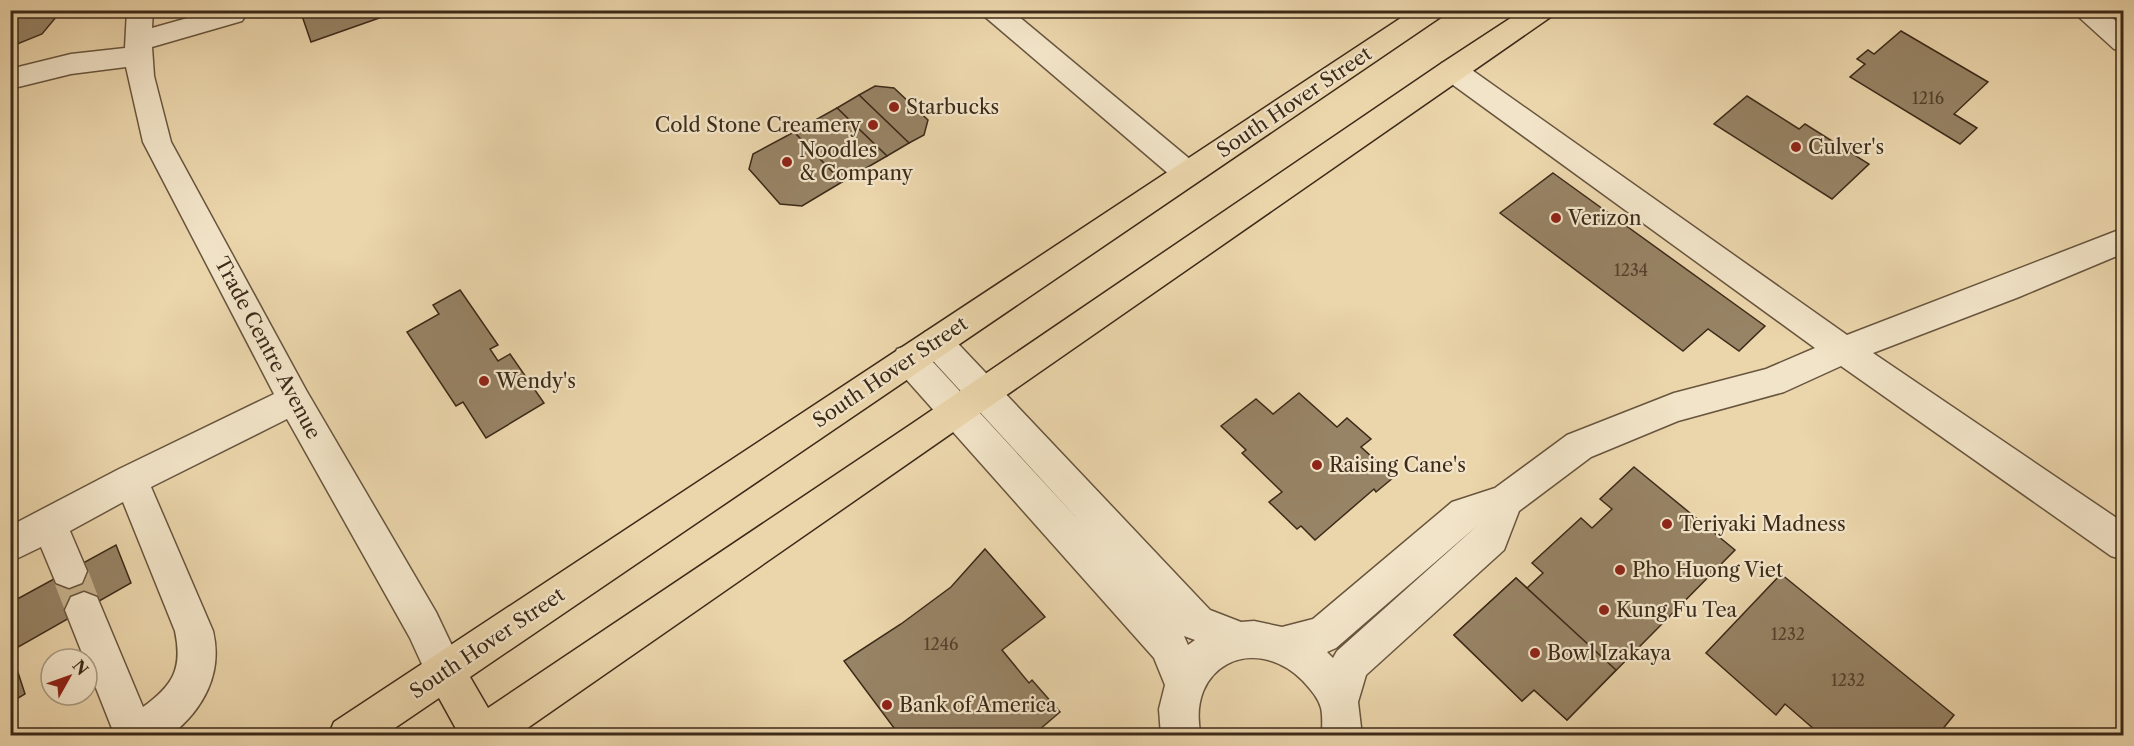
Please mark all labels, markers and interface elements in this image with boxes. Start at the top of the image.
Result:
street label: South Hover Street [1212,41,1376,163]
house number: 1216 [1912,88,1944,108]
place label: Starbucks [906,95,999,119]
marker: Starbucks [887,100,901,114]
place label: Cold Stone Creamery [655,113,862,137]
marker: Cold Stone Creamery [866,118,880,132]
place label: Culver's [1808,135,1884,159]
place label: Noodles & Company [799,138,914,185]
marker: Culver's [1789,140,1803,154]
marker: Noodles & Company [780,155,794,169]
place label: Verizon [1567,206,1642,230]
marker: Verizon [1549,211,1563,225]
street label: Trade Centre Avenue [210,253,326,443]
house number: 1234 [1614,260,1648,280]
street label: South Hover Street [808,311,972,433]
place label: Wendy's [495,369,576,393]
marker: Wendy's [477,374,491,388]
place label: Raising Cane's [1329,453,1466,477]
marker: Raising Cane's [1310,458,1324,472]
place label: Teriyaki Madness [1679,512,1846,536]
marker: Teriyaki Madness [1660,517,1674,531]
place label: Pho Huong Viet [1632,558,1783,582]
marker: Pho Huong Viet [1613,563,1627,577]
street label: South Hover Street [405,582,569,704]
place label: Kung Fu Tea [1616,598,1738,622]
marker: Kung Fu Tea [1597,603,1611,617]
house number: 1232 [1771,624,1805,644]
house number: 1246 [924,634,958,654]
place label: Bowl Izakaya [1547,641,1672,665]
marker: Bowl Izakaya [1528,646,1542,660]
north arrow [39,647,99,707]
text: N [68,656,93,679]
house number: 1232 [1831,670,1865,690]
place label: Bank of America [899,693,1057,717]
marker: Bank of America [880,698,894,712]

